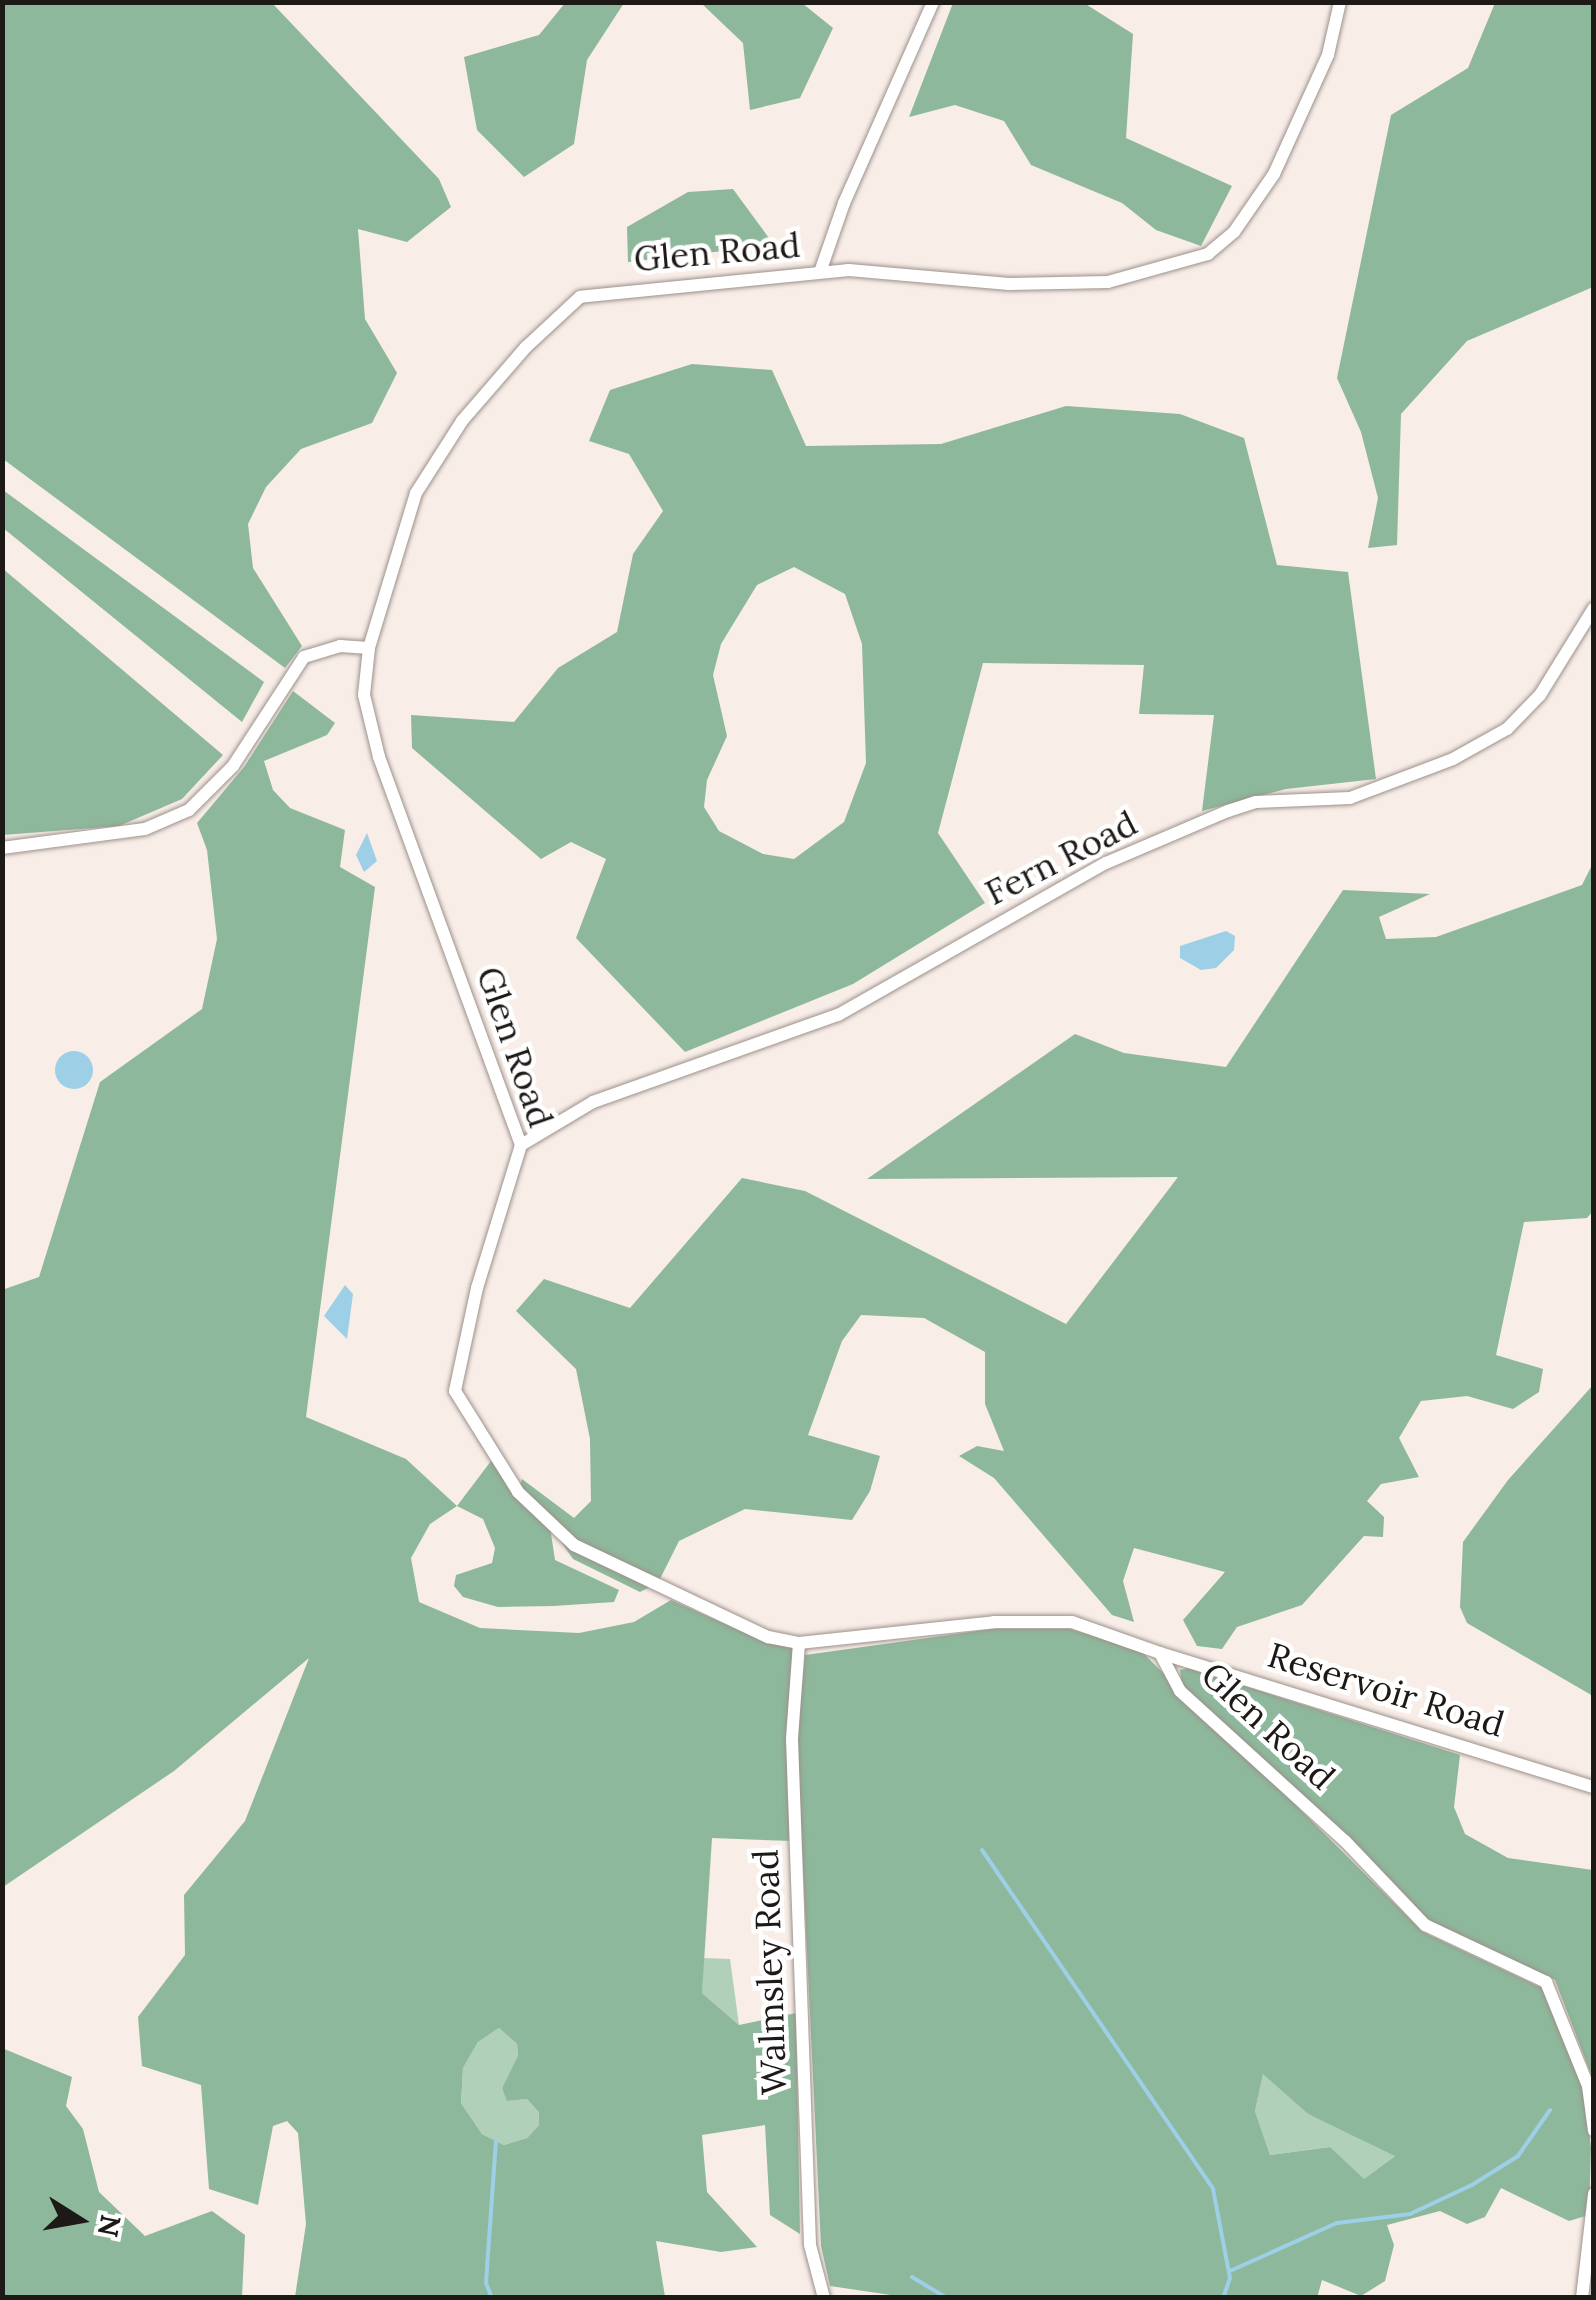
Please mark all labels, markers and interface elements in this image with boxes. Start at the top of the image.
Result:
street label: Glen Road [632,224,802,280]
street label: Fern Road [978,802,1144,914]
street label: Glen Road [468,961,562,1133]
street label: Reservoir Road [1263,1634,1509,1746]
street label: Glen Road [1193,1654,1343,1798]
street label: Walmsley Road [745,1848,795,2096]
north arrow [30,2170,130,2270]
text: N [90,2212,129,2240]

